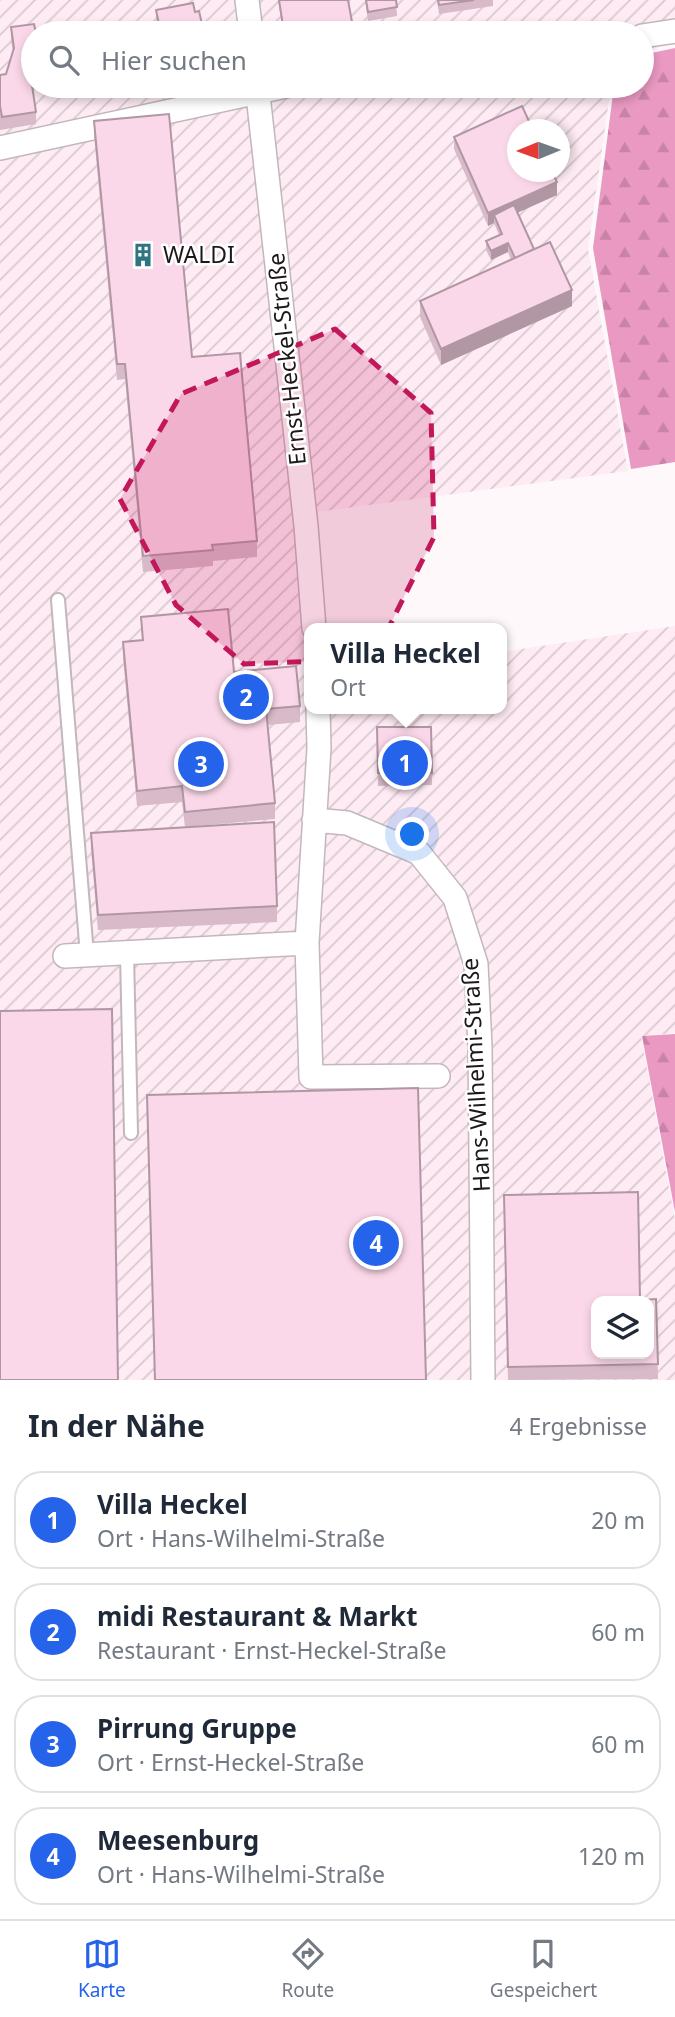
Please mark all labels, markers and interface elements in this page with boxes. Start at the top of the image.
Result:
search box [21,21,654,98]
icon: search [45,41,83,79]
text: Hier suchen [101,42,247,78]
north arrow [507,119,570,182]
place label: WALDI [163,238,235,270]
building icon: WALDI [129,241,157,269]
street label: Ernst-Heckel-Straße [259,251,313,467]
popup [304,623,507,714]
text: Villa Heckel [330,635,481,671]
pin: 2 [223,671,269,723]
text: Ort [330,671,366,703]
pin: 1 [382,737,428,789]
pin: 3 [178,738,224,790]
your location [395,817,429,851]
street label: Hans-Wilhelmi-Straße [453,957,497,1193]
pin: 4 [353,1217,399,1269]
map controls [591,1296,654,1359]
button: layers [591,1296,654,1359]
text: In der Nähe [28,1405,205,1446]
text: 4 Ergebnisse [509,1410,647,1442]
text: Villa Heckel [97,1486,248,1522]
text: 1 [46,1504,60,1536]
text: 20 m [591,1504,645,1536]
text: Ort · Hans-Wilhelmi-Straße [97,1522,385,1554]
text: midi Restaurant & Markt [97,1598,417,1634]
text: 2 [46,1616,60,1648]
text: 60 m [591,1616,645,1648]
text: Restaurant · Ernst-Heckel-Straße [97,1634,447,1666]
text: Pirrung Gruppe [97,1710,297,1746]
text: 3 [46,1728,60,1760]
text: 60 m [591,1728,645,1760]
text: Ort · Ernst-Heckel-Straße [97,1746,364,1778]
text: Meesenburg [97,1822,259,1858]
text: 4 [46,1840,60,1872]
text: 120 m [578,1840,645,1872]
text: Ort · Hans-Wilhelmi-Straße [97,1858,385,1890]
tab: Karte [78,1935,126,2003]
tab: Route [281,1935,334,2003]
tab: Gespeichert [490,1935,597,2003]

